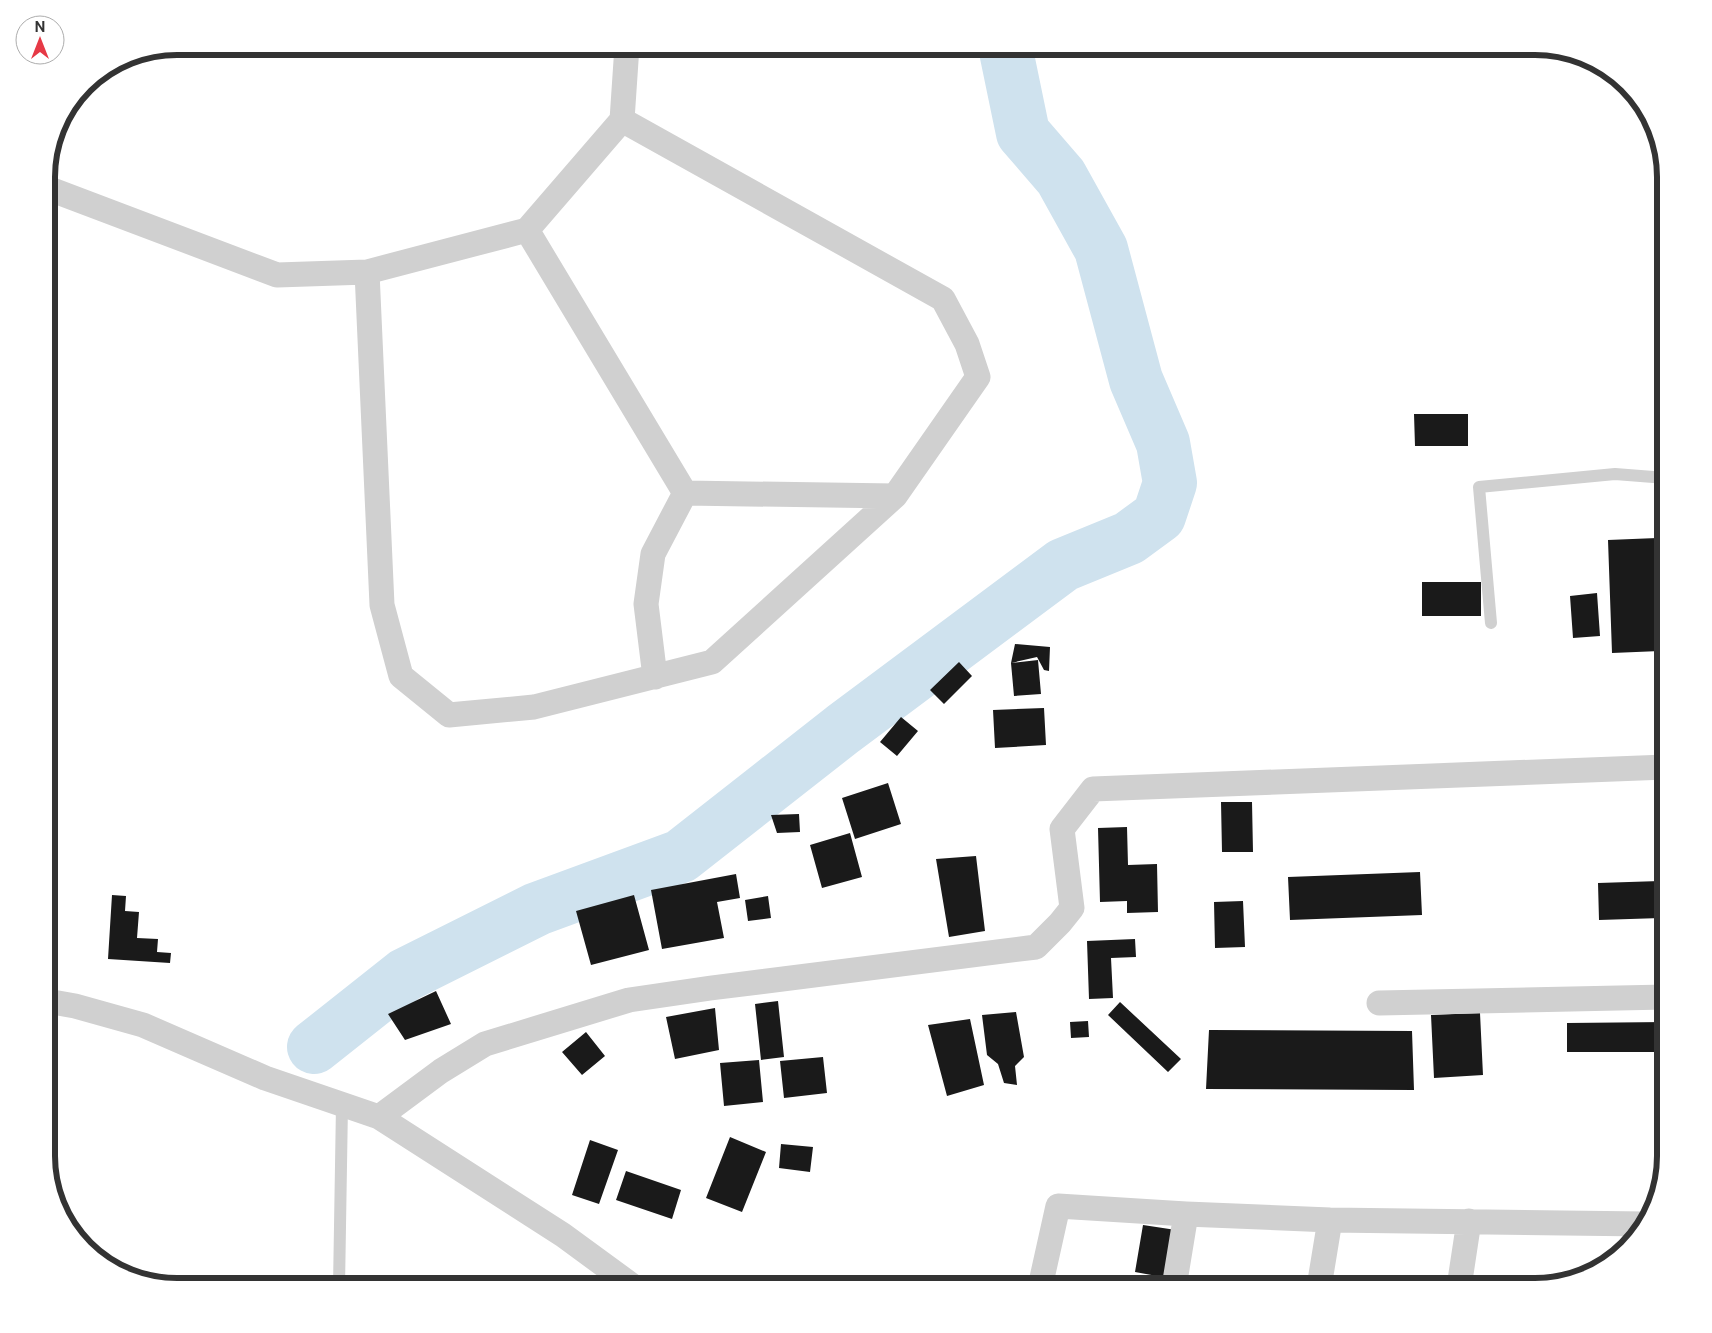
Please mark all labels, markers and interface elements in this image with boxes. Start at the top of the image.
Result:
north arrow [15,15,65,65]
text: N [35,19,45,35]

